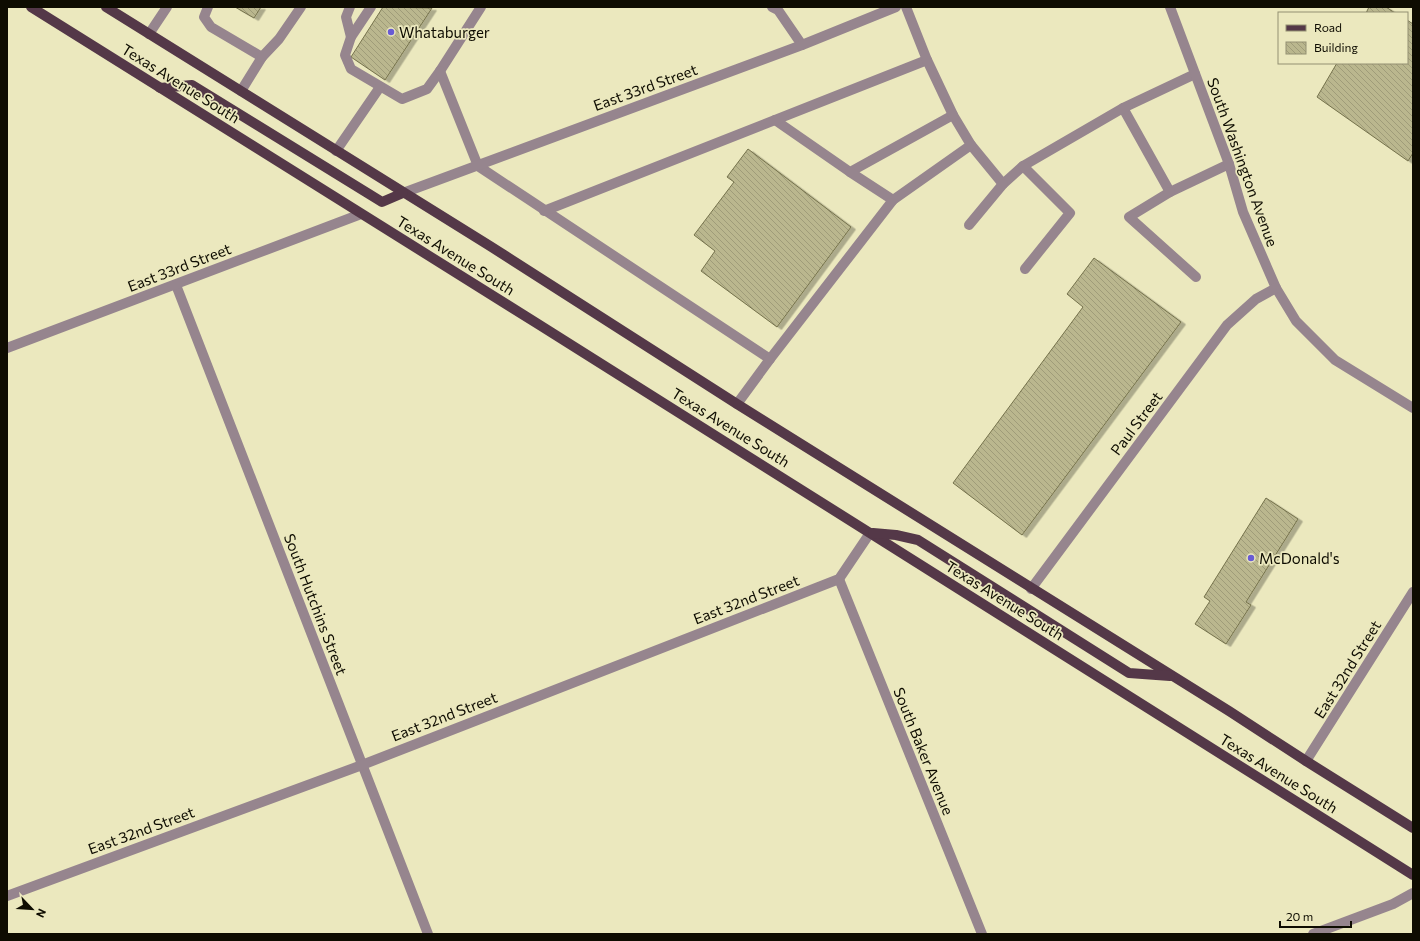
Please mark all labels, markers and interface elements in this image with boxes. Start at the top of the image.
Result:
legend [1278,12,1408,64]
text: Road [1314,20,1342,34]
place label: Whataburger [399,23,490,41]
marker: Whataburger [386,27,396,37]
street label: Texas Avenue South [119,39,243,127]
text: Building [1314,40,1358,54]
street label: East 33rd Street [591,60,699,114]
street label: South Washington Avenue [1204,75,1282,249]
street label: Texas Avenue South [394,211,518,299]
street label: East 33rd Street [125,239,233,295]
street label: Texas Avenue South [669,383,793,471]
street label: Paul Street [1106,388,1166,458]
street label: South Hutchins Street [281,531,351,677]
place label: McDonald's [1259,549,1340,567]
marker: McDonald's [1246,553,1256,563]
street label: Texas Avenue South [943,556,1067,644]
street label: East 32nd Street [691,571,801,627]
street label: East 32nd Street [1310,617,1384,721]
street label: South Baker Avenue [890,685,958,817]
street label: East 32nd Street [389,688,499,744]
street label: Texas Avenue South [1217,729,1341,817]
street label: East 32nd Street [85,802,197,858]
north arrow [12,889,52,929]
scale bar [1280,903,1351,929]
text: N [34,907,49,920]
text: 20 m [1286,909,1313,923]

